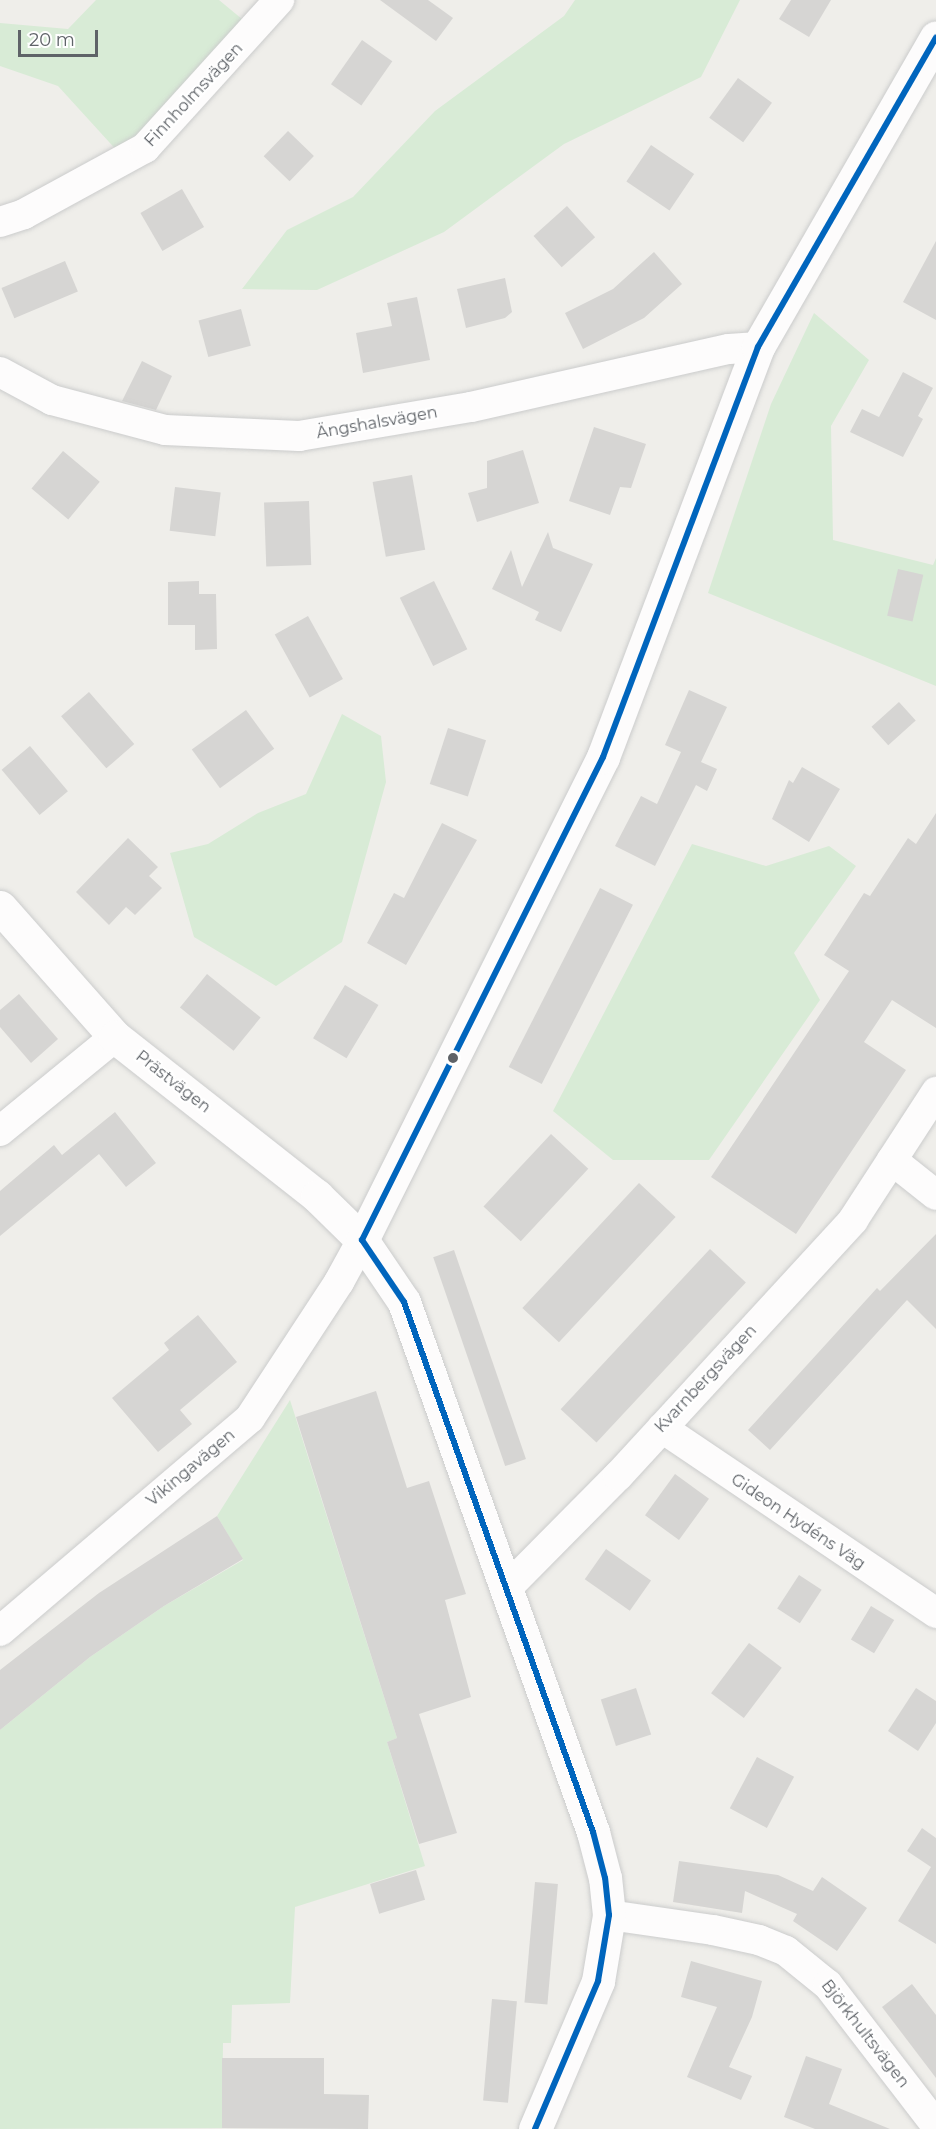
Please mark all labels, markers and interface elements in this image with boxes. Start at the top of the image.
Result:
scale bar [21,18,100,56]
text: 20 m [29,29,75,51]
street label: Finnholmsvägen [141,39,247,151]
street label: Ängshalsvägen [315,403,439,443]
street label: Prästvägen [132,1047,214,1117]
unlabelled marker [447,1052,459,1064]
street label: Kvarnbergsvägen [651,1321,761,1437]
street label: Vikingavägen [143,1425,239,1511]
street label: Gideon Hydéns Väg [727,1470,869,1574]
street label: Björkhultsvägen [817,1976,913,2092]

